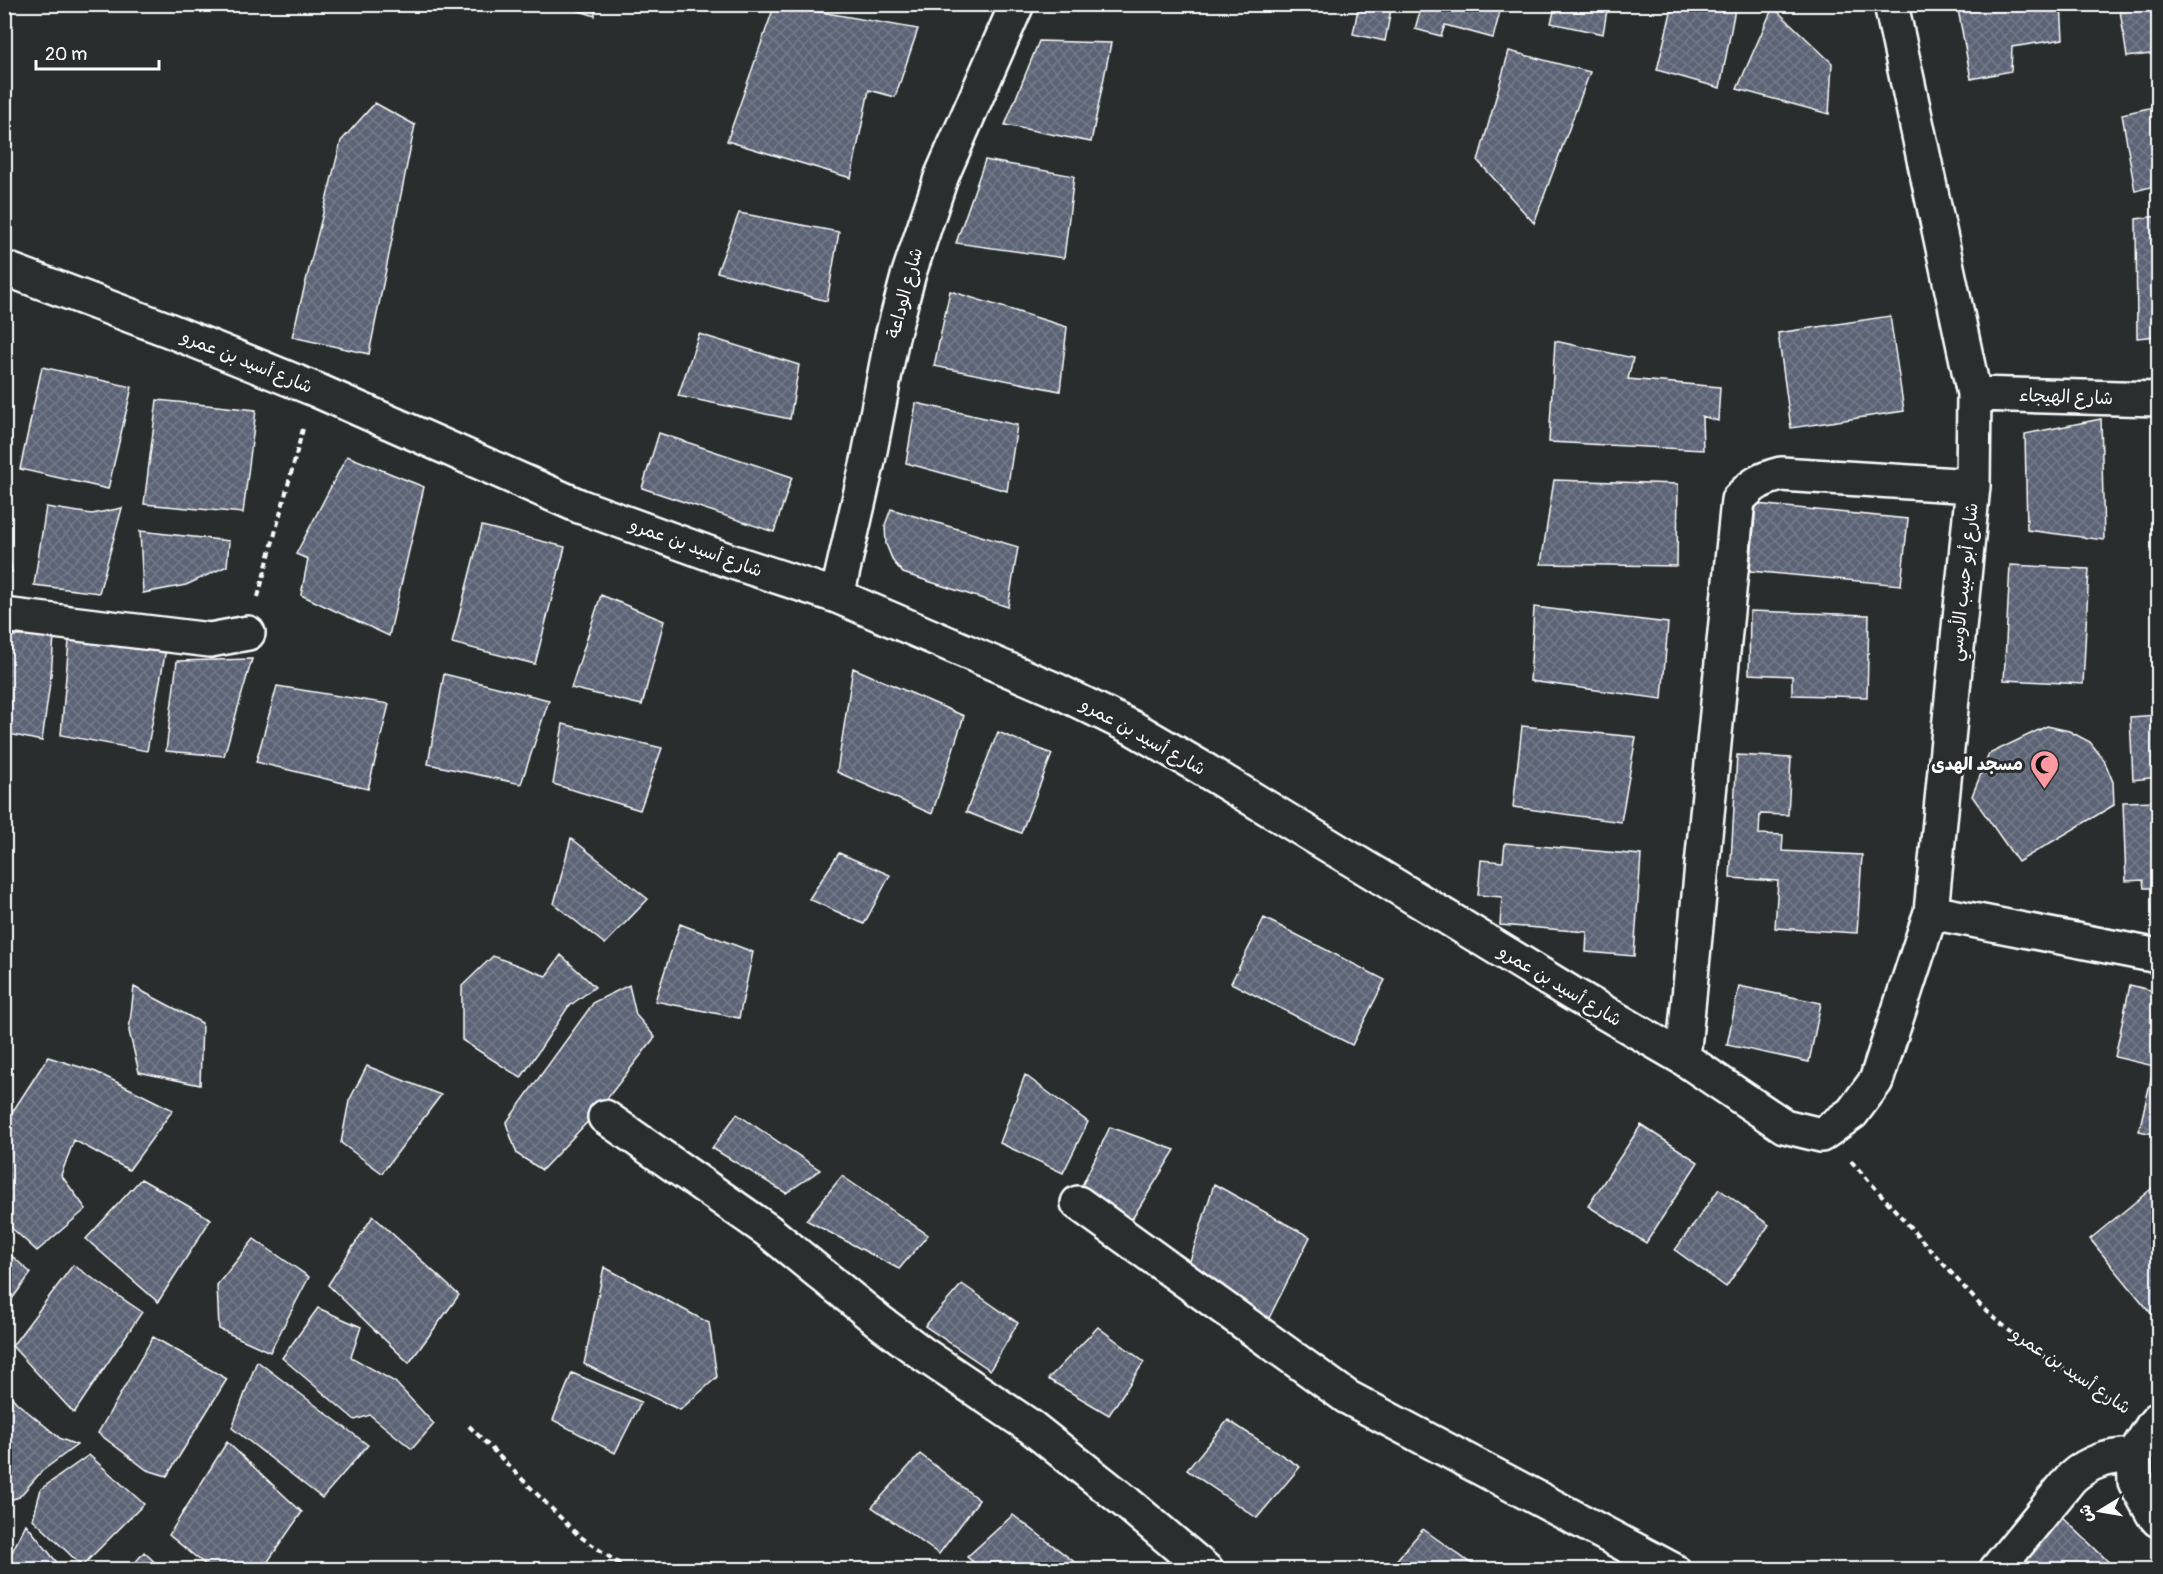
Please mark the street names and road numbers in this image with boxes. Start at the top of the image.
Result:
street label: شارع الوداعة [882,245,928,341]
street label: شارع أسيد بن عمرو [176,325,316,399]
street label: شارع الهيجاء [2018,384,2114,410]
street label: شارع أبو حبيب الأوسي [1943,502,1988,663]
street label: شارع أسيد بن عمرو [625,513,765,583]
street label: شارع أسيد بن عمرو [1075,692,1209,781]
street label: شارع أسيد بن عمرو [1493,939,1626,1032]
street label: شارع أسيد بن عمرو [2005,1321,2135,1419]

